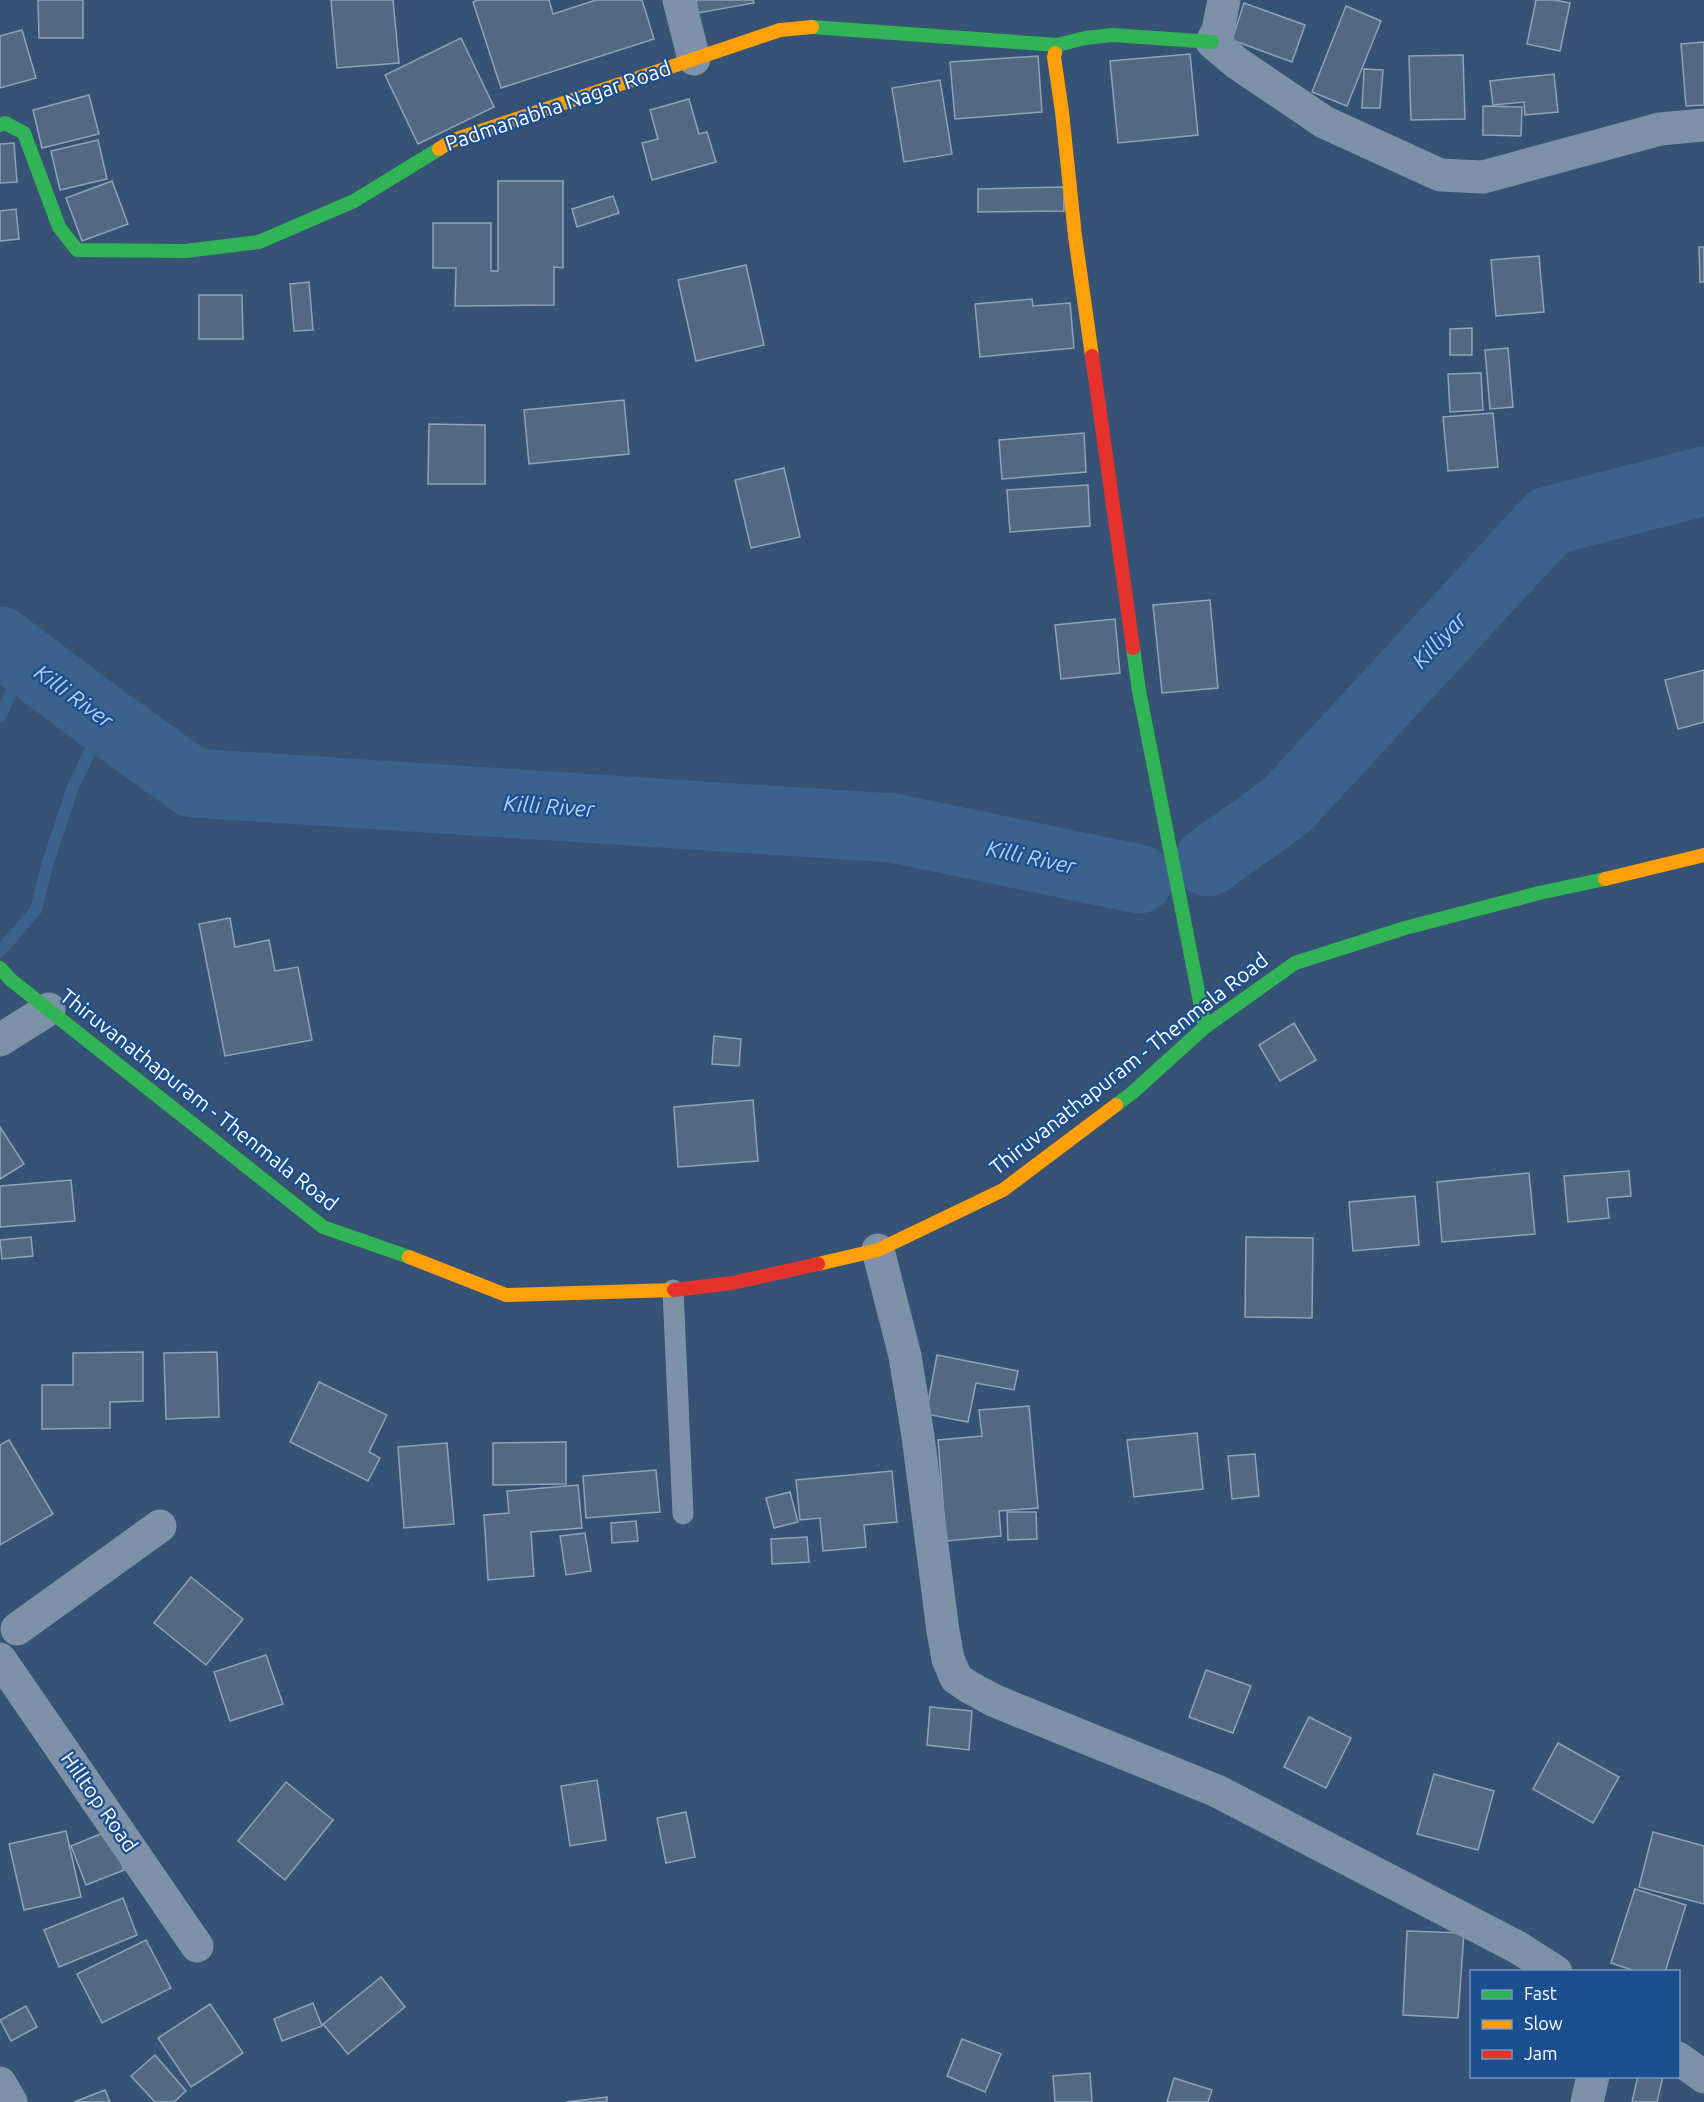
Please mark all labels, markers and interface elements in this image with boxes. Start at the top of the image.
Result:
street label: Padmanabha Nagar Road [442,55,674,155]
water label: Killiyar [1406,606,1471,673]
water label: Killi River [30,659,119,733]
water label: Killi River [503,790,596,821]
water label: Killi River [984,835,1079,878]
street label: Thiruvanathapuram - Thenmala Road [985,947,1272,1179]
street label: Thiruvanathapuram - Thenmala Road [56,983,343,1215]
street label: Hilltop Road [57,1747,143,1856]
legend [1470,1970,1680,2078]
text: Fast [1524,1983,1557,2003]
text: Slow [1524,2013,1563,2033]
text: Jam [1524,2043,1558,2063]

